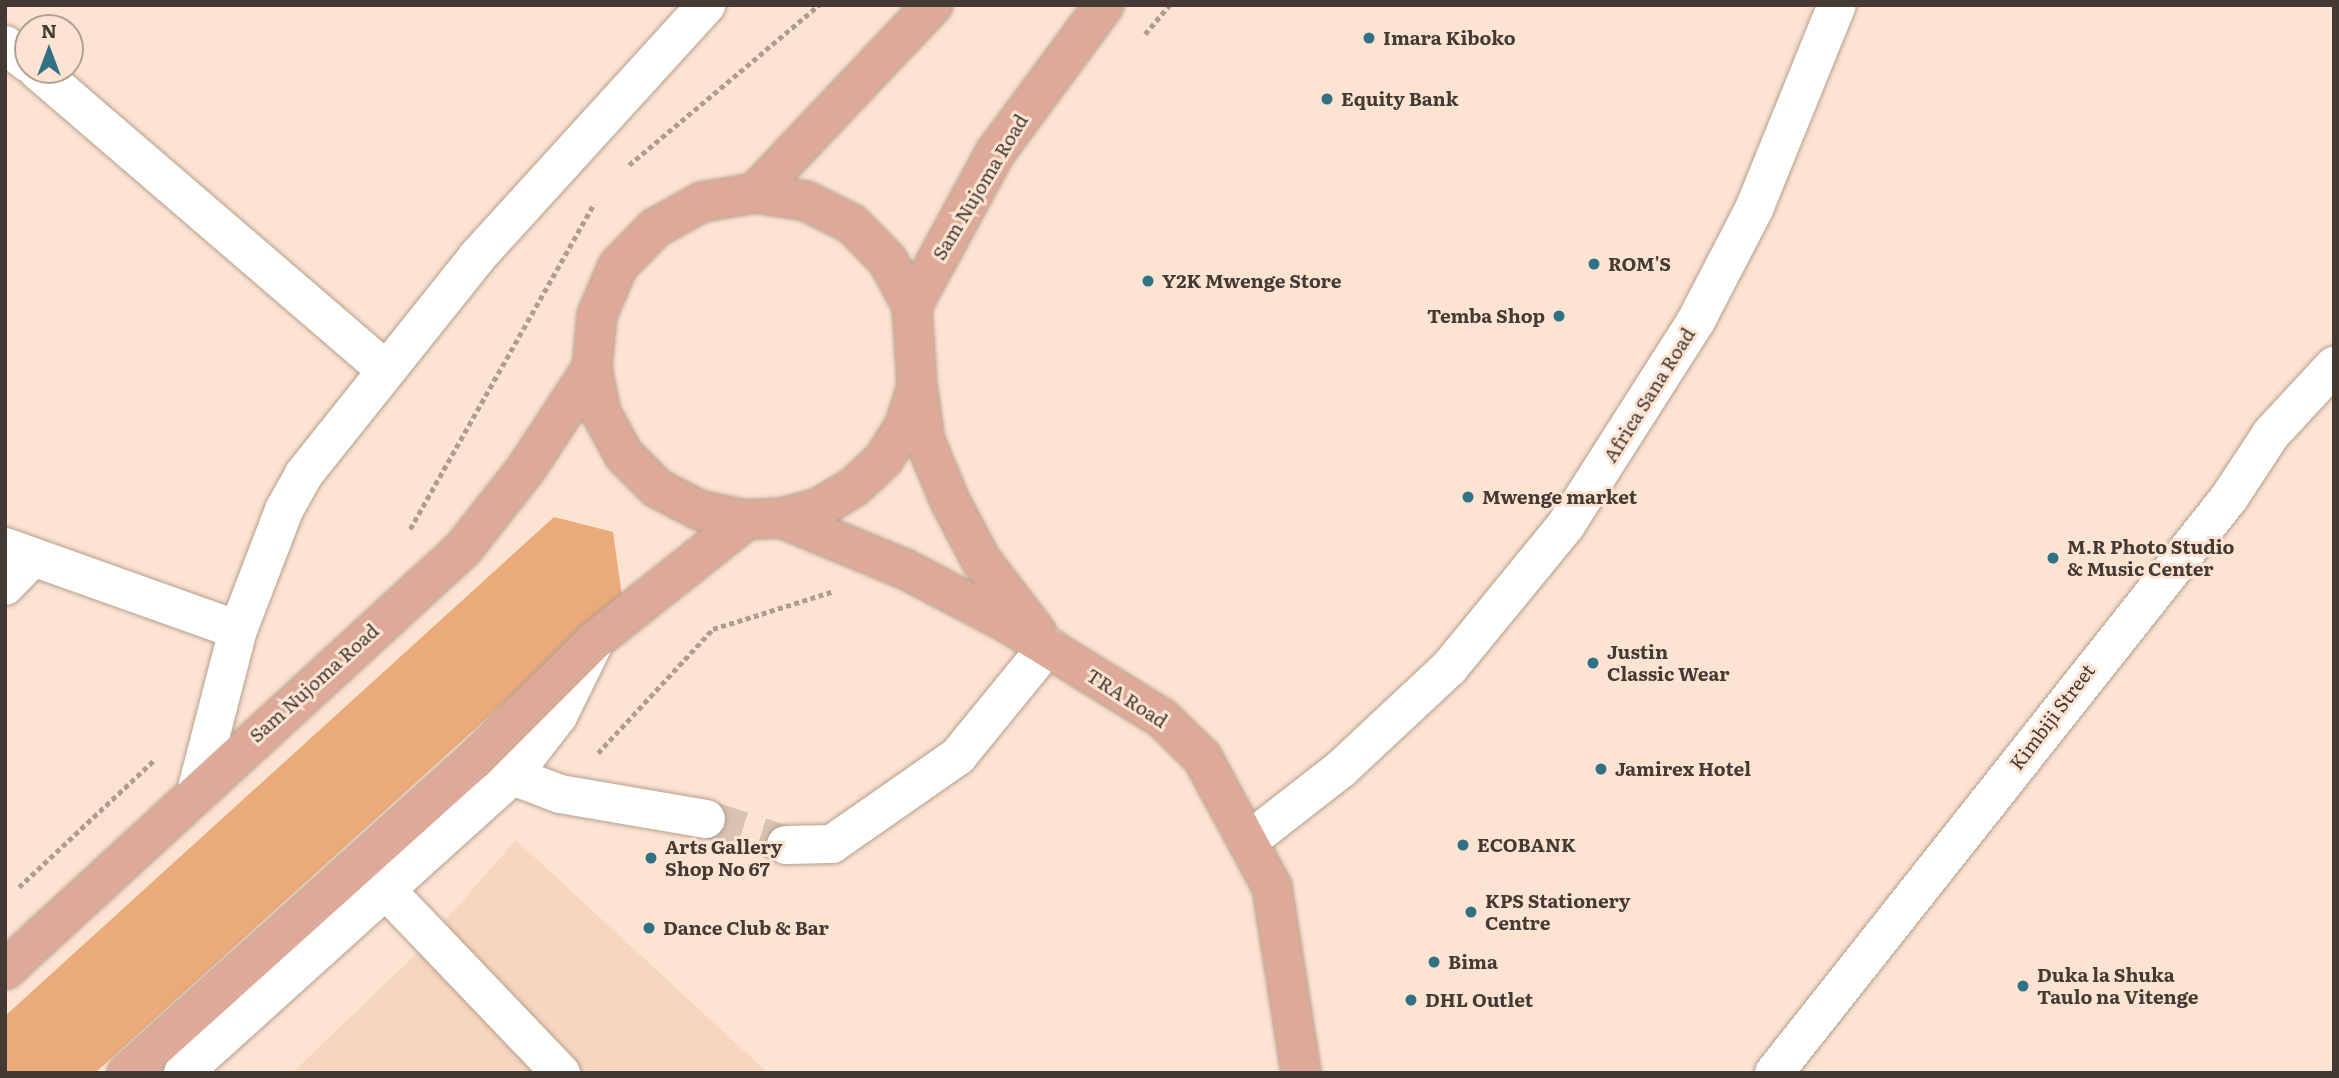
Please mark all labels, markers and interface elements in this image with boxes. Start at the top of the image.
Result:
north arrow [14,14,84,84]
text: N [41,16,57,44]
place label: Imara Kiboko [1383,27,1516,49]
marker: Imara Kiboko [1361,30,1377,46]
place label: Equity Bank [1341,88,1458,110]
marker: Equity Bank [1319,91,1335,107]
street label: Sam Nujoma Road [927,110,1033,264]
place label: ROM'S [1608,253,1671,275]
marker: ROM'S [1586,256,1602,272]
place label: Y2K Mwenge Store [1162,270,1341,292]
marker: Y2K Mwenge Store [1140,273,1156,289]
place label: Temba Shop [1427,305,1545,327]
marker: Temba Shop [1551,308,1567,324]
street label: Africa Sana Road [1599,324,1699,466]
place label: Mwenge market [1482,486,1637,508]
marker: Mwenge market [1460,489,1476,505]
place label: M.R Photo Studio & Music Center [2067,536,2234,580]
marker: M.R Photo Studio & Music Center [2045,550,2061,566]
street label: Sam Nujoma Road [245,619,383,747]
place label: Justin Classic Wear [1607,641,1729,685]
marker: Justin Classic Wear [1585,655,1601,671]
street label: Kimbiji Street [2005,660,2099,774]
street label: TRA Road [1082,663,1172,733]
place label: Jamirex Hotel [1615,758,1751,780]
marker: Jamirex Hotel [1593,761,1609,777]
place label: ECOBANK [1477,834,1576,856]
place label: Arts Gallery Shop No 67 [665,836,782,880]
marker: ECOBANK [1455,837,1471,853]
marker: Arts Gallery Shop No 67 [643,850,659,866]
place label: KPS Stationery Centre [1485,890,1630,934]
marker: KPS Stationery Centre [1463,904,1479,920]
place label: Dance Club & Bar [663,917,829,939]
marker: Dance Club & Bar [641,920,657,936]
place label: Bima [1448,951,1498,973]
marker: Bima [1426,954,1442,970]
place label: Duka la Shuka Taulo na Vitenge [2037,964,2198,1008]
marker: Duka la Shuka Taulo na Vitenge [2015,978,2031,994]
place label: DHL Outlet [1425,989,1533,1011]
marker: DHL Outlet [1403,992,1419,1008]

